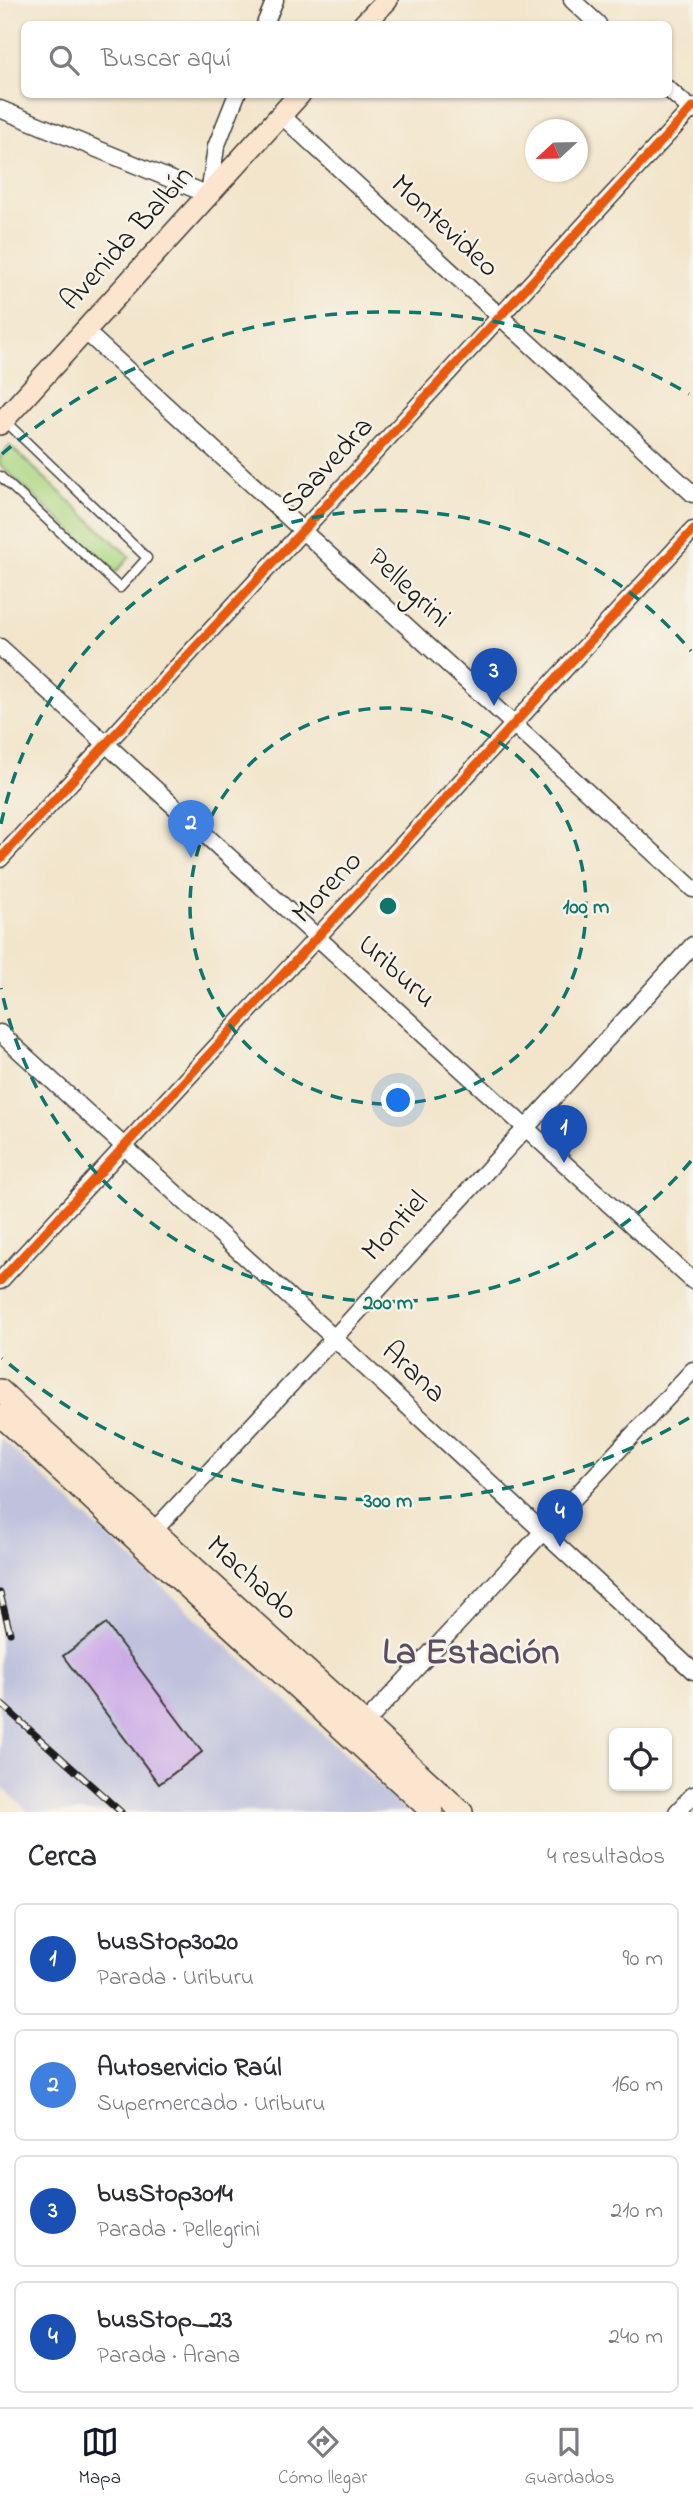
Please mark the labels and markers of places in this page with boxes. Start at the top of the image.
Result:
pin: 3 [471,648,517,706]
pin: 2 [168,800,214,858]
centre of rings [376,894,400,918]
pin: 1 [541,1105,587,1163]
pin: 4 [537,1489,583,1547]

